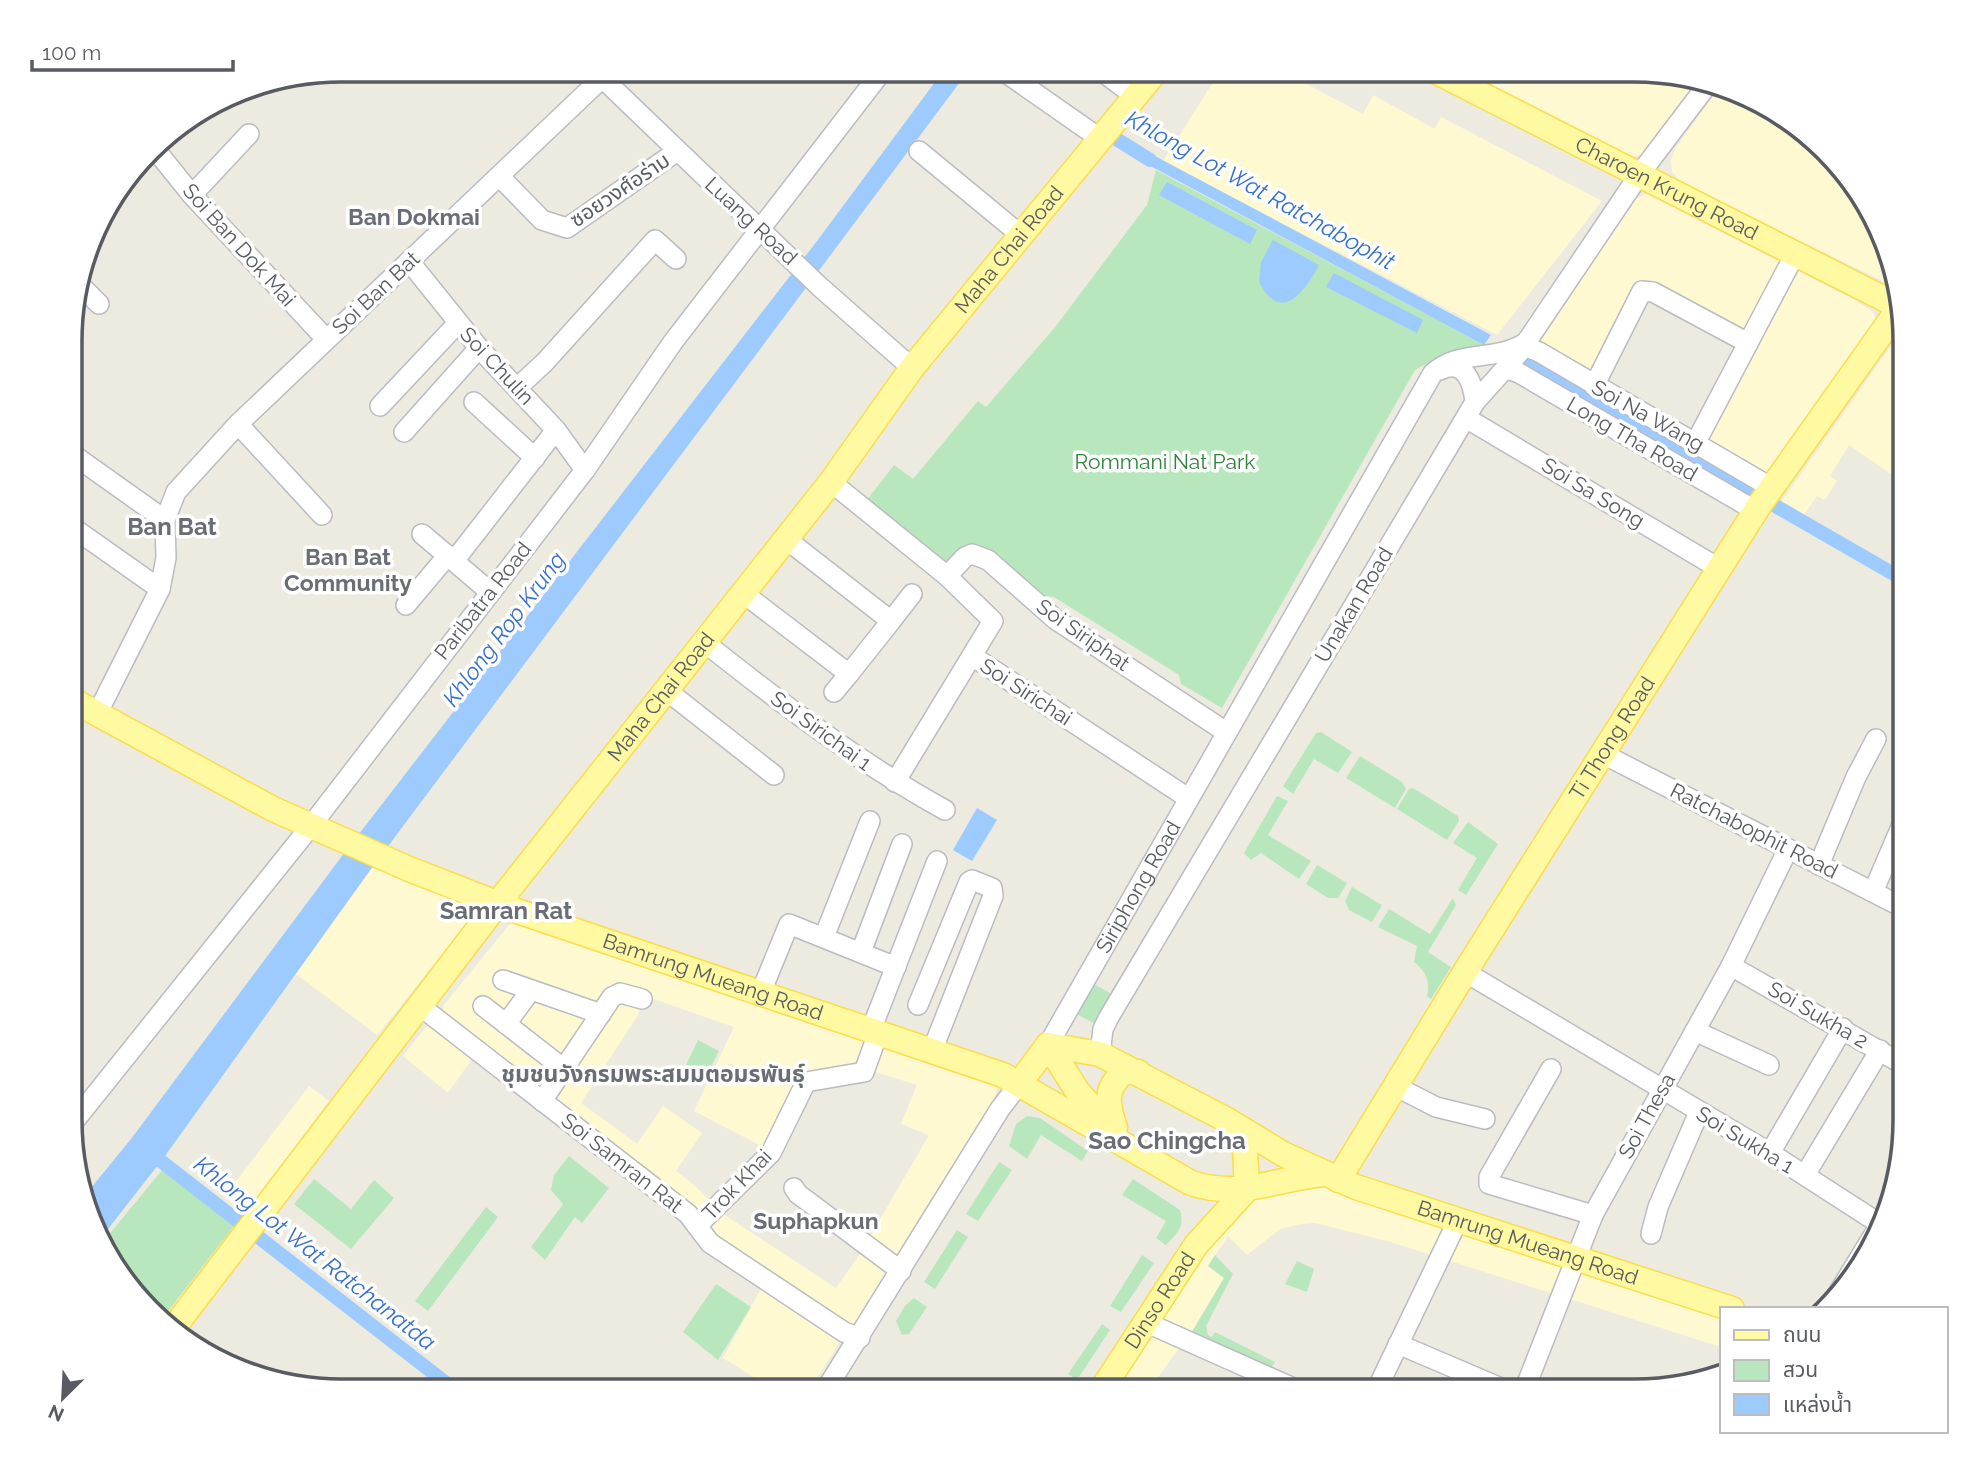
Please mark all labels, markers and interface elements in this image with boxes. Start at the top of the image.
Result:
scale bar [32,28,233,72]
text: 100 m [42,40,101,65]
water label: Khlong Lot Wat Ratchabophit [1121,104,1400,275]
street label: Charoen Krung Road [1571,131,1763,245]
street label: ซอยวงศ์อร่าม [565,147,674,232]
street label: Luang Road [700,172,803,270]
street label: Soi Ban Dok Mai [178,178,301,311]
street label: Maha Chai Road [949,181,1068,318]
district label: Ban Dokmai [348,203,480,230]
street label: Soi Ban Bat [327,246,425,339]
street label: Soi Chulin [455,322,540,410]
street label: Soi Na Wang [1588,374,1709,457]
street label: Long Tha Road [1562,391,1702,486]
park label: Rommani Nat Park [1075,449,1255,474]
street label: Soi Sa Song [1537,452,1649,533]
district label: Ban Bat [127,512,217,541]
street label: Paribatra Road [429,537,536,664]
district label: Ban Bat Community [284,543,412,596]
street label: Unakan Road [1309,543,1398,667]
water label: Khlong Rop Krung [437,546,571,711]
street label: Soi Siriphat [1032,593,1135,676]
street label: Maha Chai Road [602,627,719,766]
street label: Soi Sirichai [976,653,1077,730]
street label: Ti Thong Road [1564,672,1660,804]
street label: Soi Sirichai 1 [766,686,877,776]
street label: Ratchabophit Road [1666,777,1842,884]
street label: Siriphong Road [1090,816,1186,957]
district label: Samran Rat [440,896,572,925]
street label: Bamrung Mueang Road [600,928,827,1025]
street label: Soi Sukha 2 [1764,976,1873,1053]
district label: ชุมชนวังกรมพระสมมตอมรพันธุ์ [501,1060,805,1088]
street label: Soi Thesa [1613,1069,1680,1163]
street label: Soi Sukha 1 [1692,1101,1799,1179]
street label: Soi Samran Rat [557,1108,688,1218]
district label: Sao Chingcha [1088,1126,1246,1155]
street label: Trok Khai [697,1144,776,1225]
water label: Khlong Lot Wat Ratchanatda [189,1150,442,1355]
street label: Bamrung Mueang Road [1414,1195,1641,1290]
district label: Suphapkun [753,1207,879,1234]
street label: Dinso Road [1119,1247,1200,1353]
legend [1720,1307,1947,1433]
text: ถนน [1783,1322,1821,1347]
text: สวน [1783,1357,1818,1382]
north arrow [28,1363,98,1433]
text: แหล่งน้ำ [1783,1390,1852,1417]
text: N [45,1401,67,1427]

